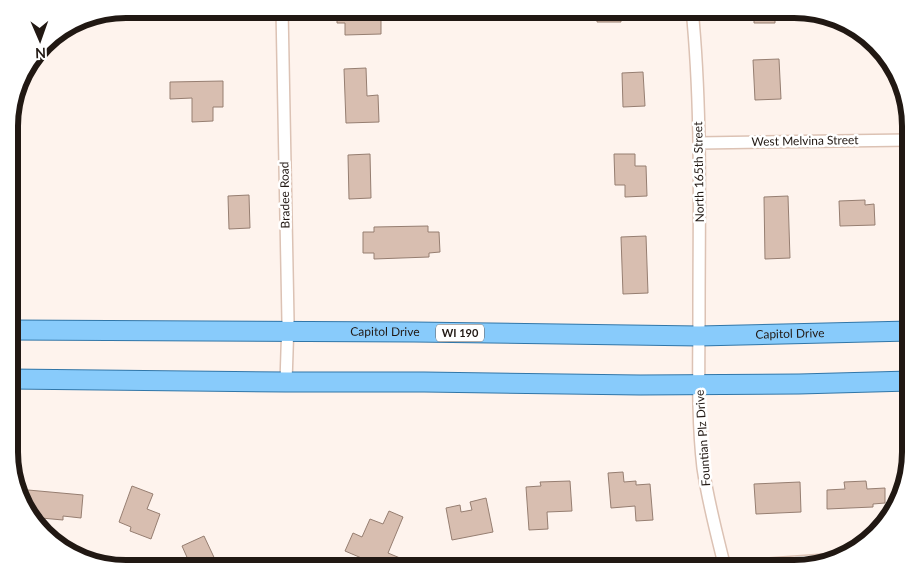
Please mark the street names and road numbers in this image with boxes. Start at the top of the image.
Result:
street label: North 165th Street [690,121,707,223]
street label: West Melvina Street [751,132,859,149]
street label: Bradee Road [276,161,293,229]
street label: Capitol Drive [350,324,420,339]
road number: WI 190 [436,324,484,342]
street label: Capitol Drive [755,325,825,342]
street label: Fountian Plz Drive [692,389,713,487]

